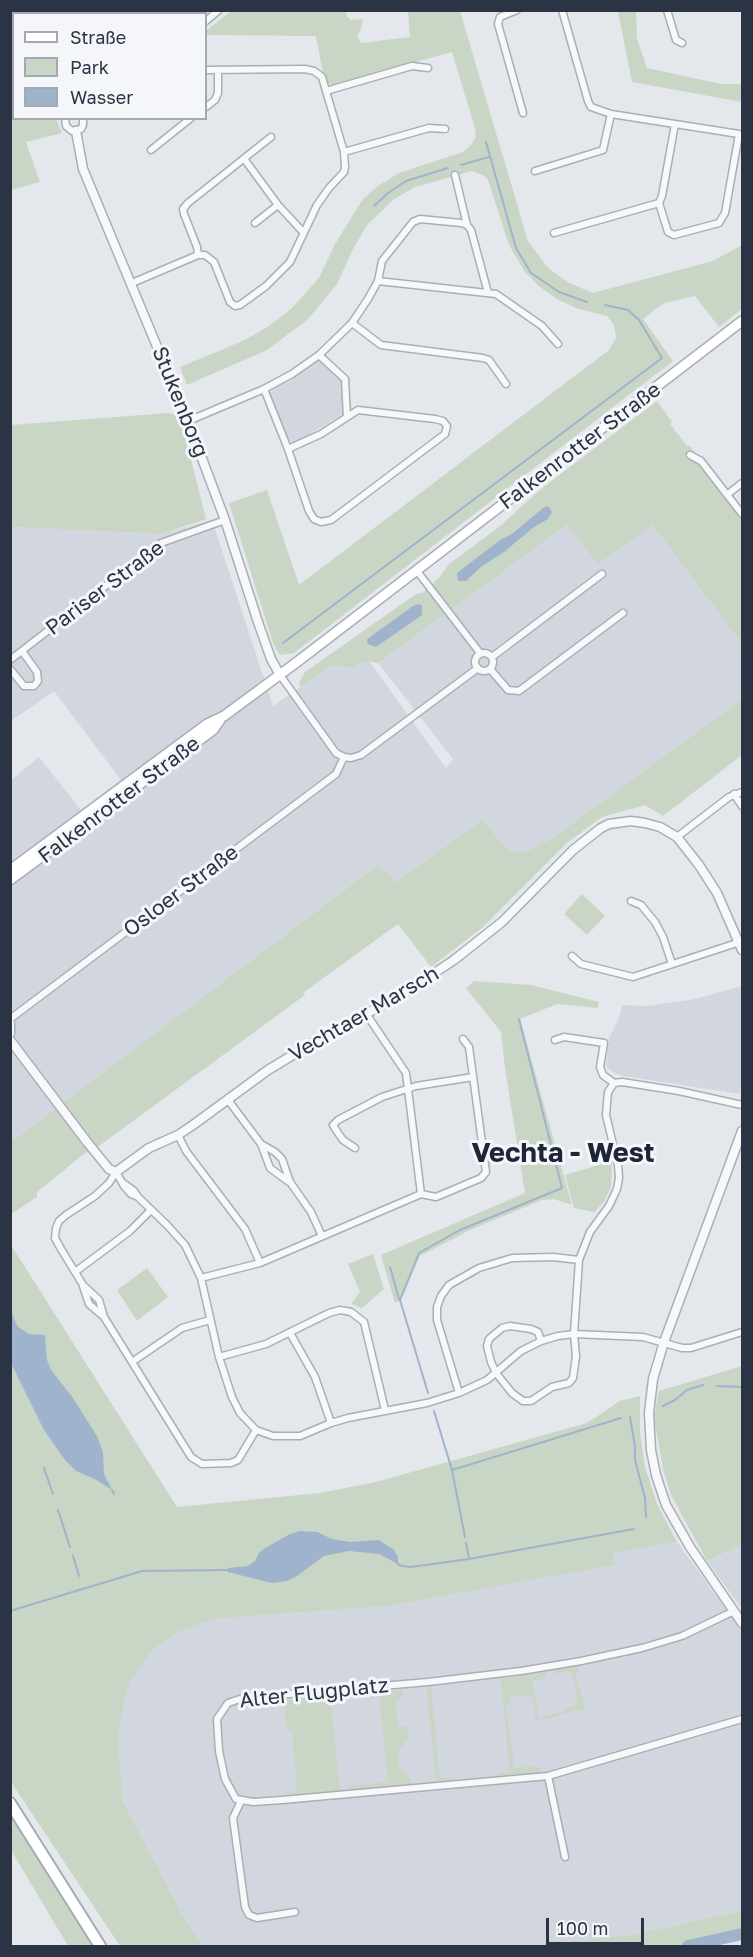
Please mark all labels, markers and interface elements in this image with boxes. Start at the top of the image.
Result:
legend [12,12,207,120]
text: Straße [70,26,126,48]
text: Park [70,56,109,78]
text: Wasser [70,86,133,108]
street label: Stukenborg [146,343,214,461]
street label: Falkenrotter Straße [494,377,666,515]
street label: Pariser Straße [41,535,169,641]
street label: Falkenrotter Straße [33,731,205,869]
street label: Osloer Straße [119,840,243,942]
street label: Vechtaer Marsch [285,961,443,1067]
district label: Vechta - West [472,1137,654,1169]
street label: Alter Flugplatz [238,1673,390,1713]
scale bar [549,1906,646,1944]
text: 100 m [557,1917,608,1939]

